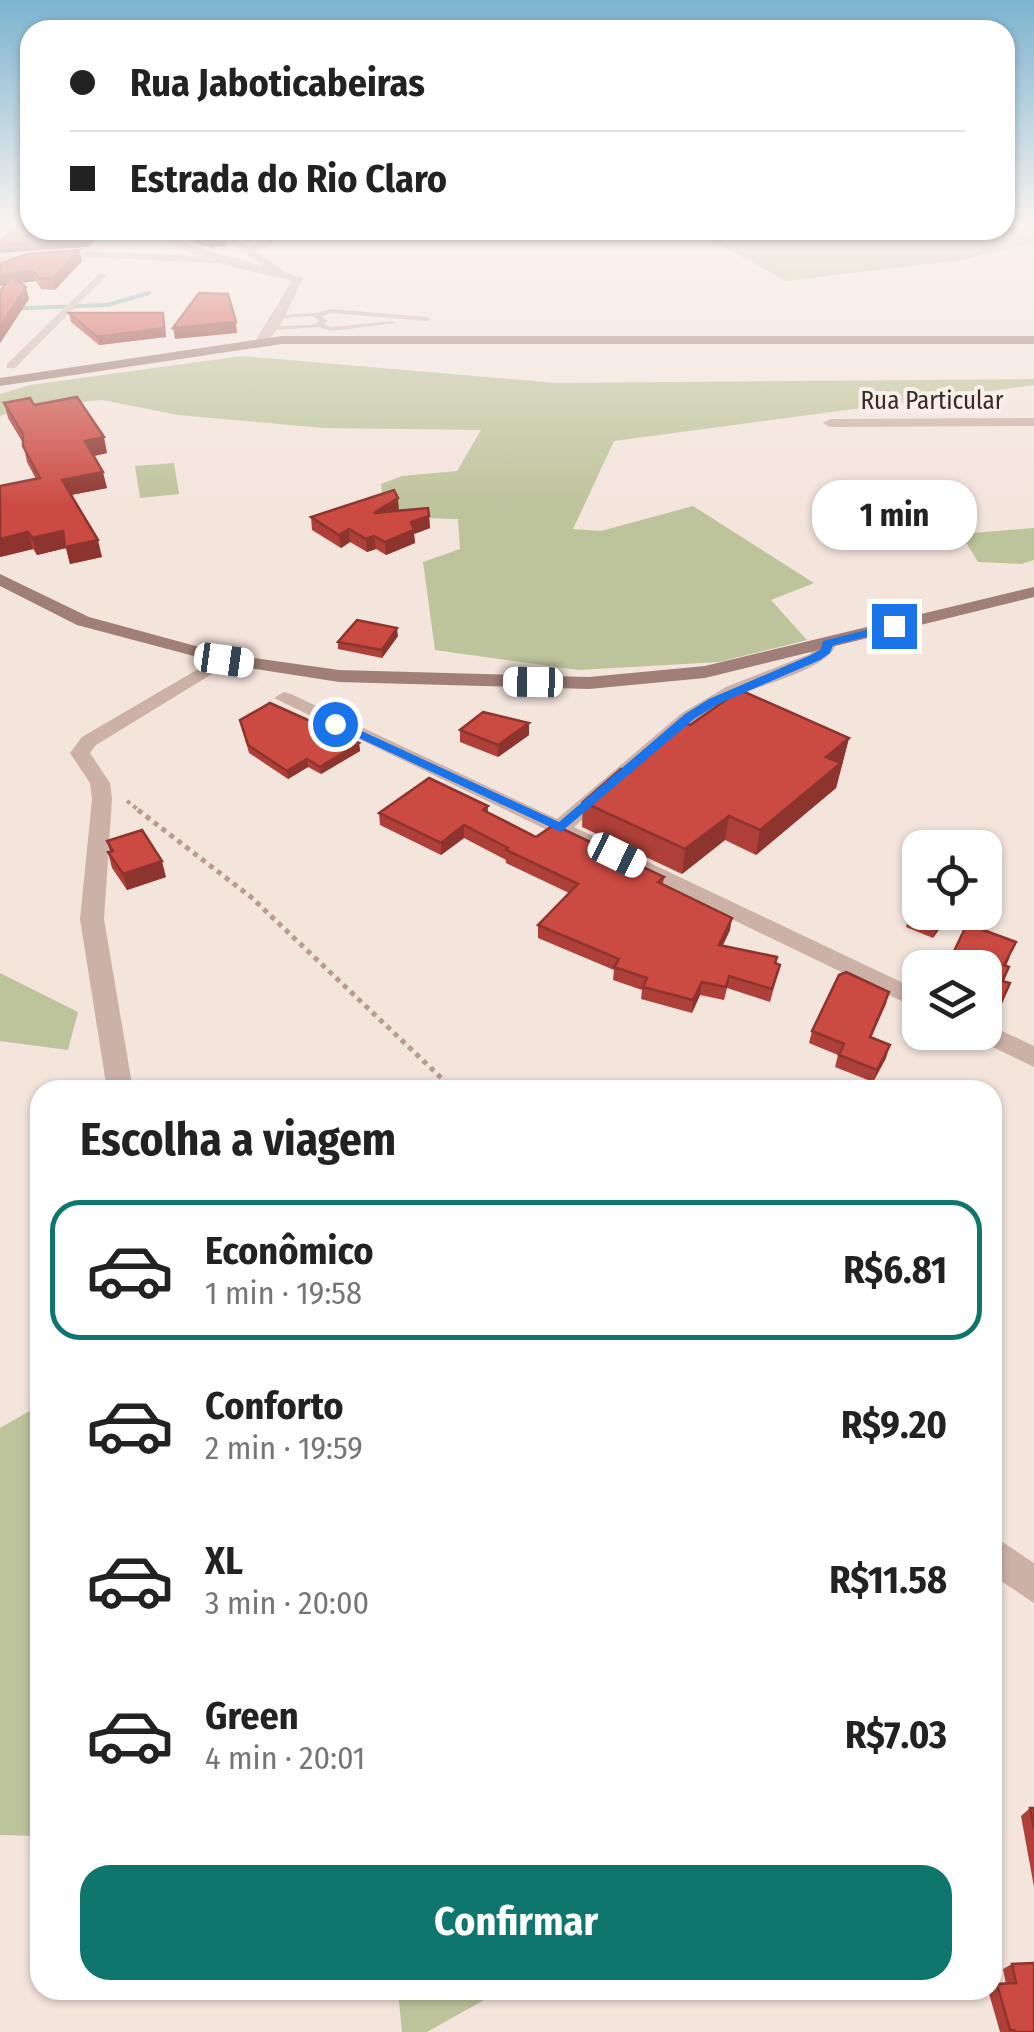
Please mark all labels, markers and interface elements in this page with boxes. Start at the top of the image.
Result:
text: Rua Jaboticabeiras [130,60,425,106]
text: Estrada do Rio Claro [130,156,447,202]
street label: Rua Particular [860,386,1004,416]
callout: 1 min [812,481,976,551]
text: 1 min [860,496,929,534]
route end [872,604,917,649]
car [192,641,256,679]
car [503,666,563,698]
route start [313,702,358,747]
car [583,828,651,882]
map controls [902,830,1002,1050]
button: locate [902,830,1002,930]
button: layers [902,950,1002,1050]
text: Escolha a viagem [80,1113,396,1167]
icon: car [85,1225,175,1315]
text: Econômico [205,1228,374,1274]
text: R$6.81 [843,1247,947,1293]
text: 1 min · 19:58 [205,1274,362,1312]
icon: car [85,1380,175,1470]
text: Conforto [205,1383,344,1429]
text: R$9.20 [841,1402,947,1448]
text: 2 min · 19:59 [205,1429,363,1467]
icon: car [85,1535,175,1625]
text: XL [205,1538,243,1584]
text: R$11.58 [829,1557,947,1603]
text: 3 min · 20:00 [205,1584,369,1622]
icon: car [85,1690,175,1780]
text: Green [205,1693,299,1739]
text: R$7.03 [845,1712,947,1758]
text: 4 min · 20:01 [205,1739,365,1777]
button: Confirmar [80,1865,952,1980]

